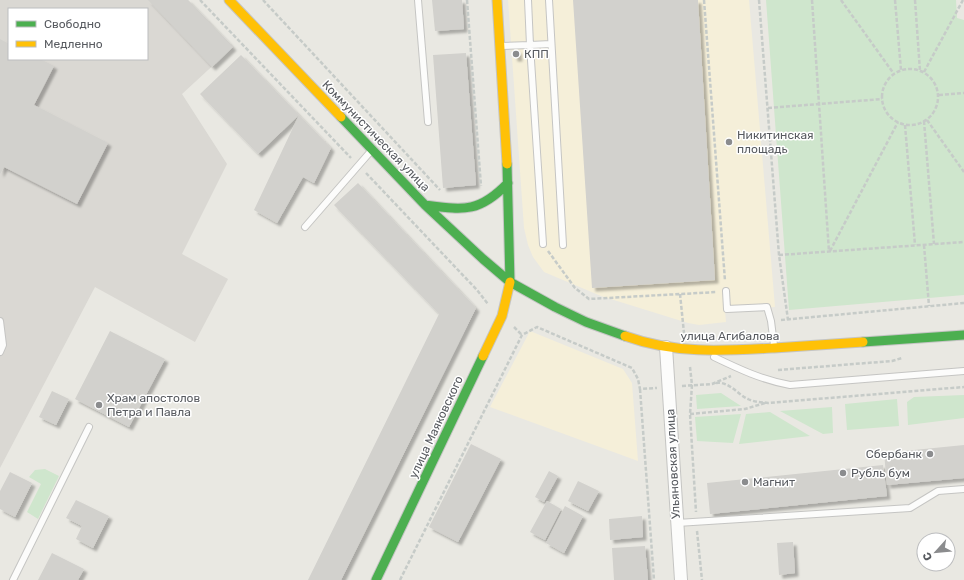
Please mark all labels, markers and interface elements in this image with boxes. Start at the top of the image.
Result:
legend [8,8,148,60]
text: Свободно [44,17,101,31]
text: Медленно [44,37,103,51]
place label: КПП [524,47,549,61]
marker: КПП [511,49,521,59]
street label: Коммунистическая улица [319,78,433,194]
place label: Никитинская площадь [737,128,814,156]
marker: Никитинская площадь [724,137,734,147]
street label: улица Агибалова [681,329,779,343]
street label: улица Маяковского [406,373,466,480]
place label: Храм апостолов Петра и Павла [107,391,201,419]
marker: Храм апостолов Петра и Павла [94,400,104,410]
street label: Ульяновская улица [663,409,683,519]
place label: Сбербанк [866,447,923,461]
marker: Сбербанк [925,449,935,459]
place label: Рубль бум [851,466,910,480]
marker: Рубль бум [838,468,848,478]
place label: Магнит [753,475,795,489]
marker: Магнит [740,477,750,487]
north arrow [916,532,956,572]
text: С [920,550,935,563]

